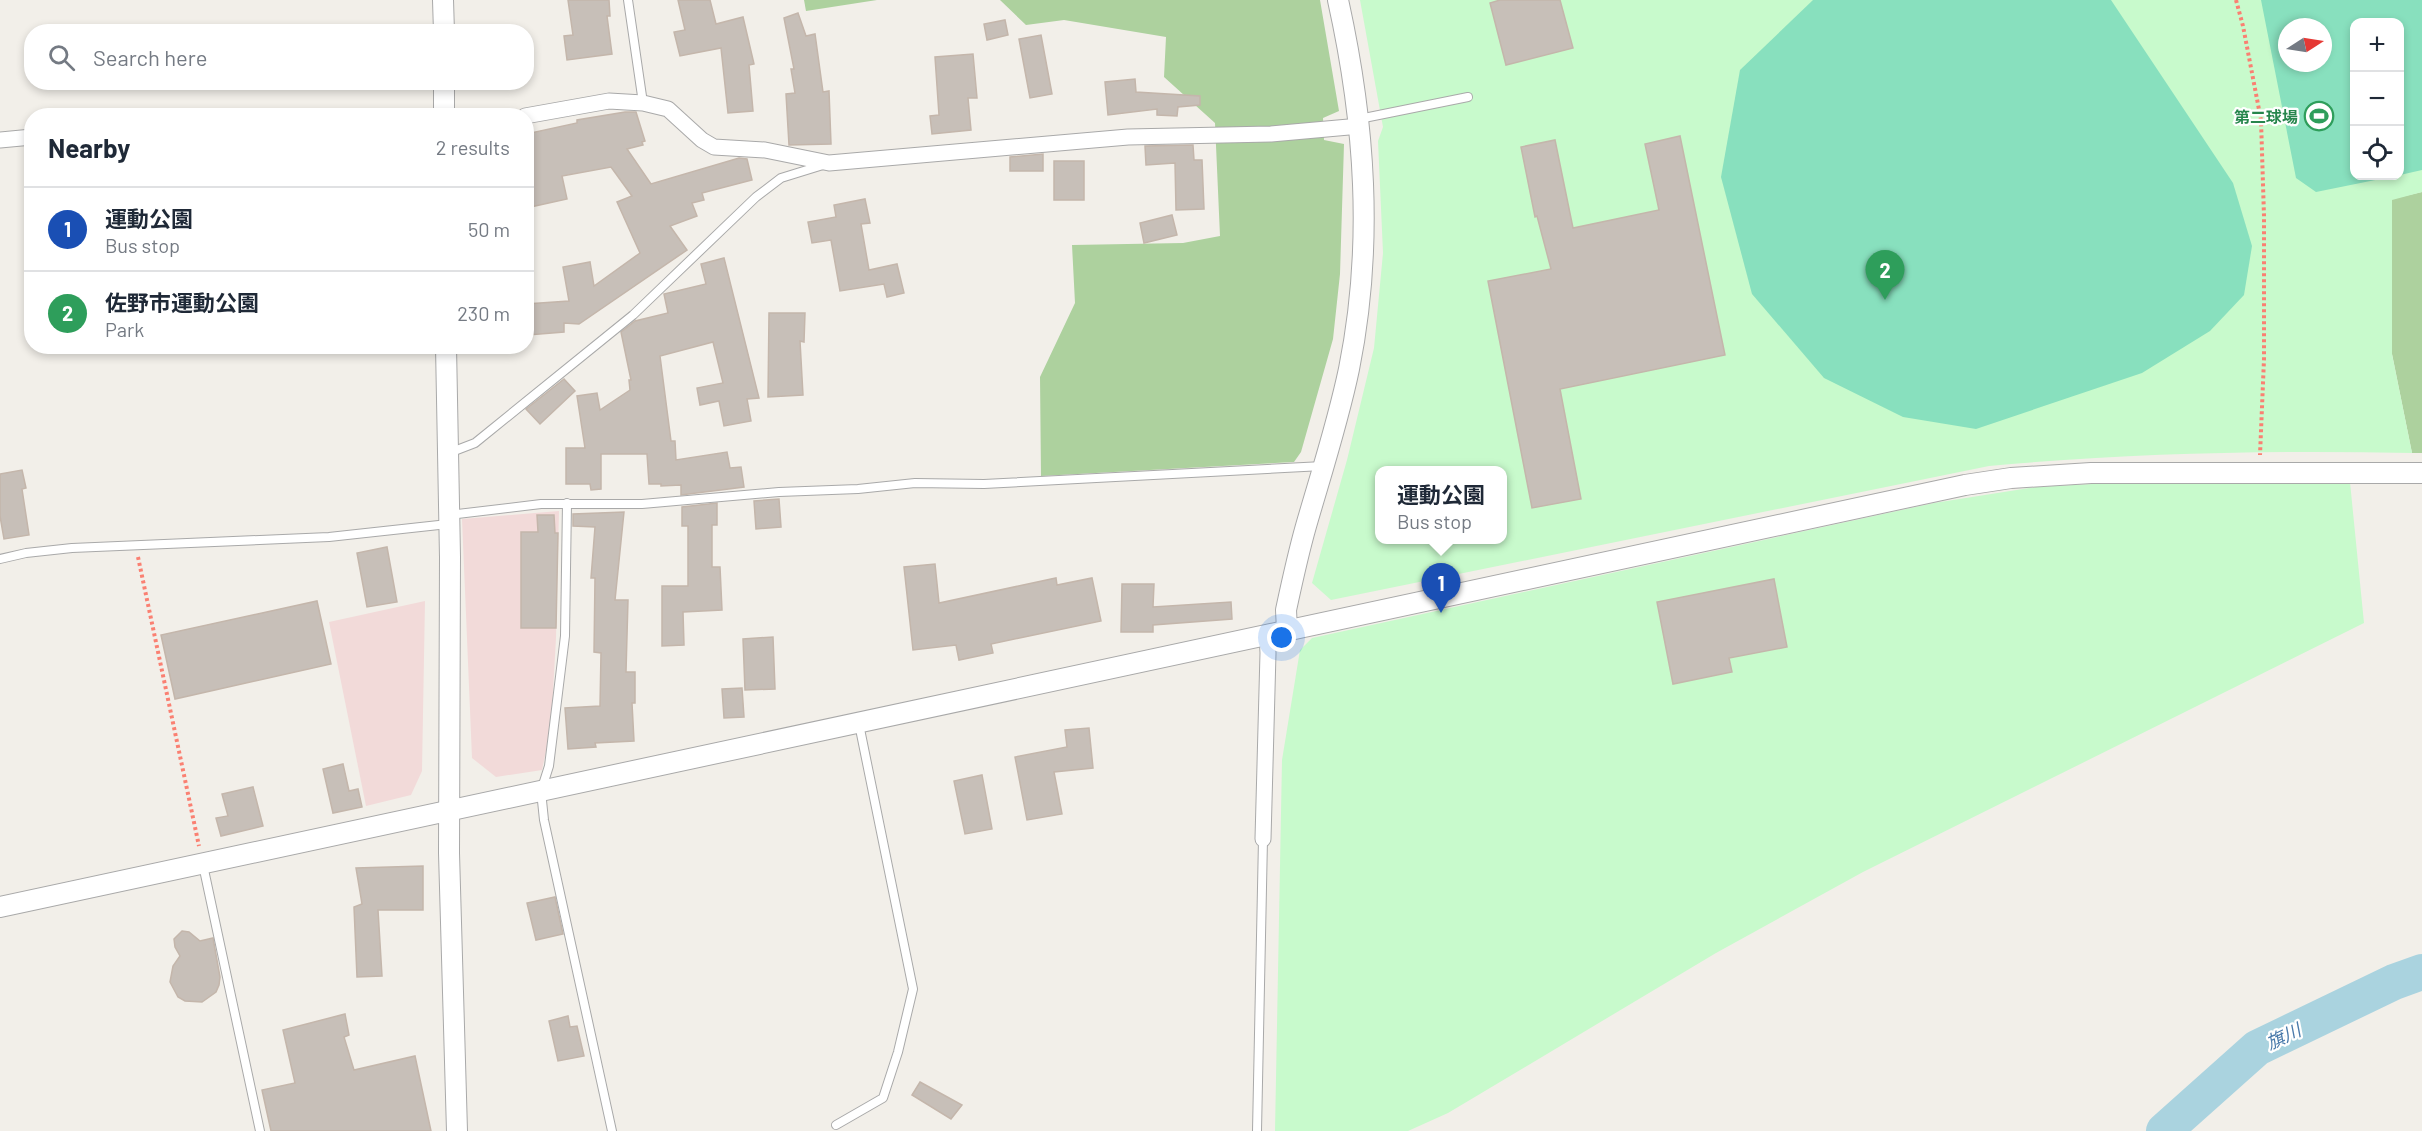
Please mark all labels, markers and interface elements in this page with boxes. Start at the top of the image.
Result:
north arrow [2278,18,2332,72]
map controls [2350,18,2404,180]
button: + [2350,18,2404,72]
search box [24,24,534,90]
icon: search [45,41,78,74]
text: Search here [93,44,207,70]
button: − [2350,72,2404,126]
sports icon: 第二球場 [2303,100,2335,132]
place label: 第二球場 [2234,107,2298,126]
button: locate [2350,126,2404,180]
text: Nearby [48,132,130,163]
text: 2 results [436,135,510,159]
text: 運動公園 [105,205,193,231]
text: 1 [64,217,71,241]
text: 50 m [468,217,510,241]
text: Bus stop [105,233,180,257]
pin: 2 [1866,250,1904,300]
text: 佐野市運動公園 [105,289,259,315]
text: 2 [62,301,73,325]
text: 230 m [457,301,510,325]
text: Park [105,317,144,341]
popup [1375,466,1507,544]
text: 運動公園 [1397,481,1485,507]
text: Bus stop [1397,509,1472,533]
pin: 1 [1422,564,1460,613]
your location [1267,623,1296,652]
water label: 旗川 [2262,1018,2306,1054]

